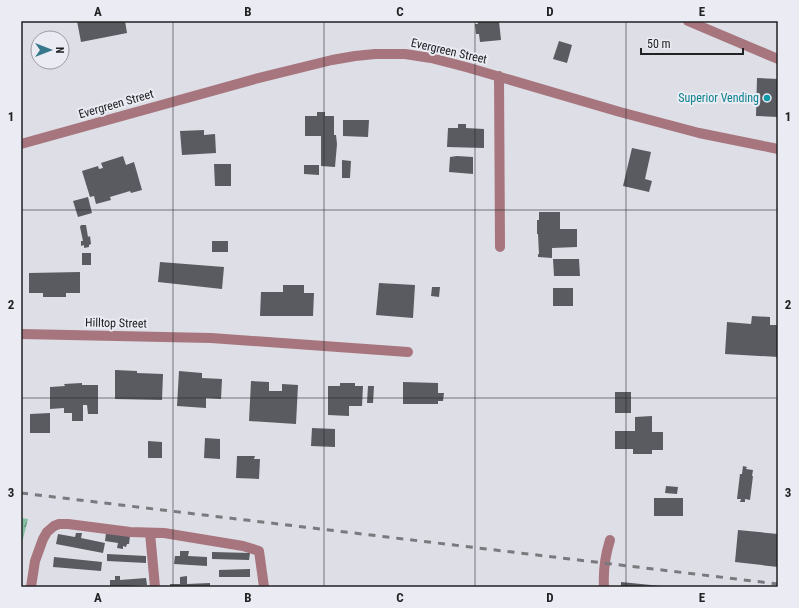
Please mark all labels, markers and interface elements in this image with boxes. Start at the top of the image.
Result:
text: A [94,4,102,19]
text: B [244,4,252,19]
text: C [396,4,404,19]
text: D [546,4,554,19]
text: E [699,4,706,19]
north arrow [30,30,70,70]
scale bar [641,30,743,56]
street label: Evergreen Street [410,35,489,67]
text: 50 m [647,37,671,51]
text: N [53,47,66,54]
street label: Evergreen Street [77,86,156,121]
place label: Superior Vending [678,91,759,105]
marker: Superior Vending [762,93,772,103]
text: 1 [8,109,14,124]
text: 1 [785,109,791,124]
text: 2 [8,297,15,312]
text: 2 [785,297,792,312]
street label: Hilltop Street [85,315,148,331]
text: 3 [8,485,14,500]
text: 3 [785,485,791,500]
text: A [94,590,102,605]
text: B [244,590,252,605]
text: C [396,590,404,605]
text: D [546,590,554,605]
text: E [699,590,706,605]

